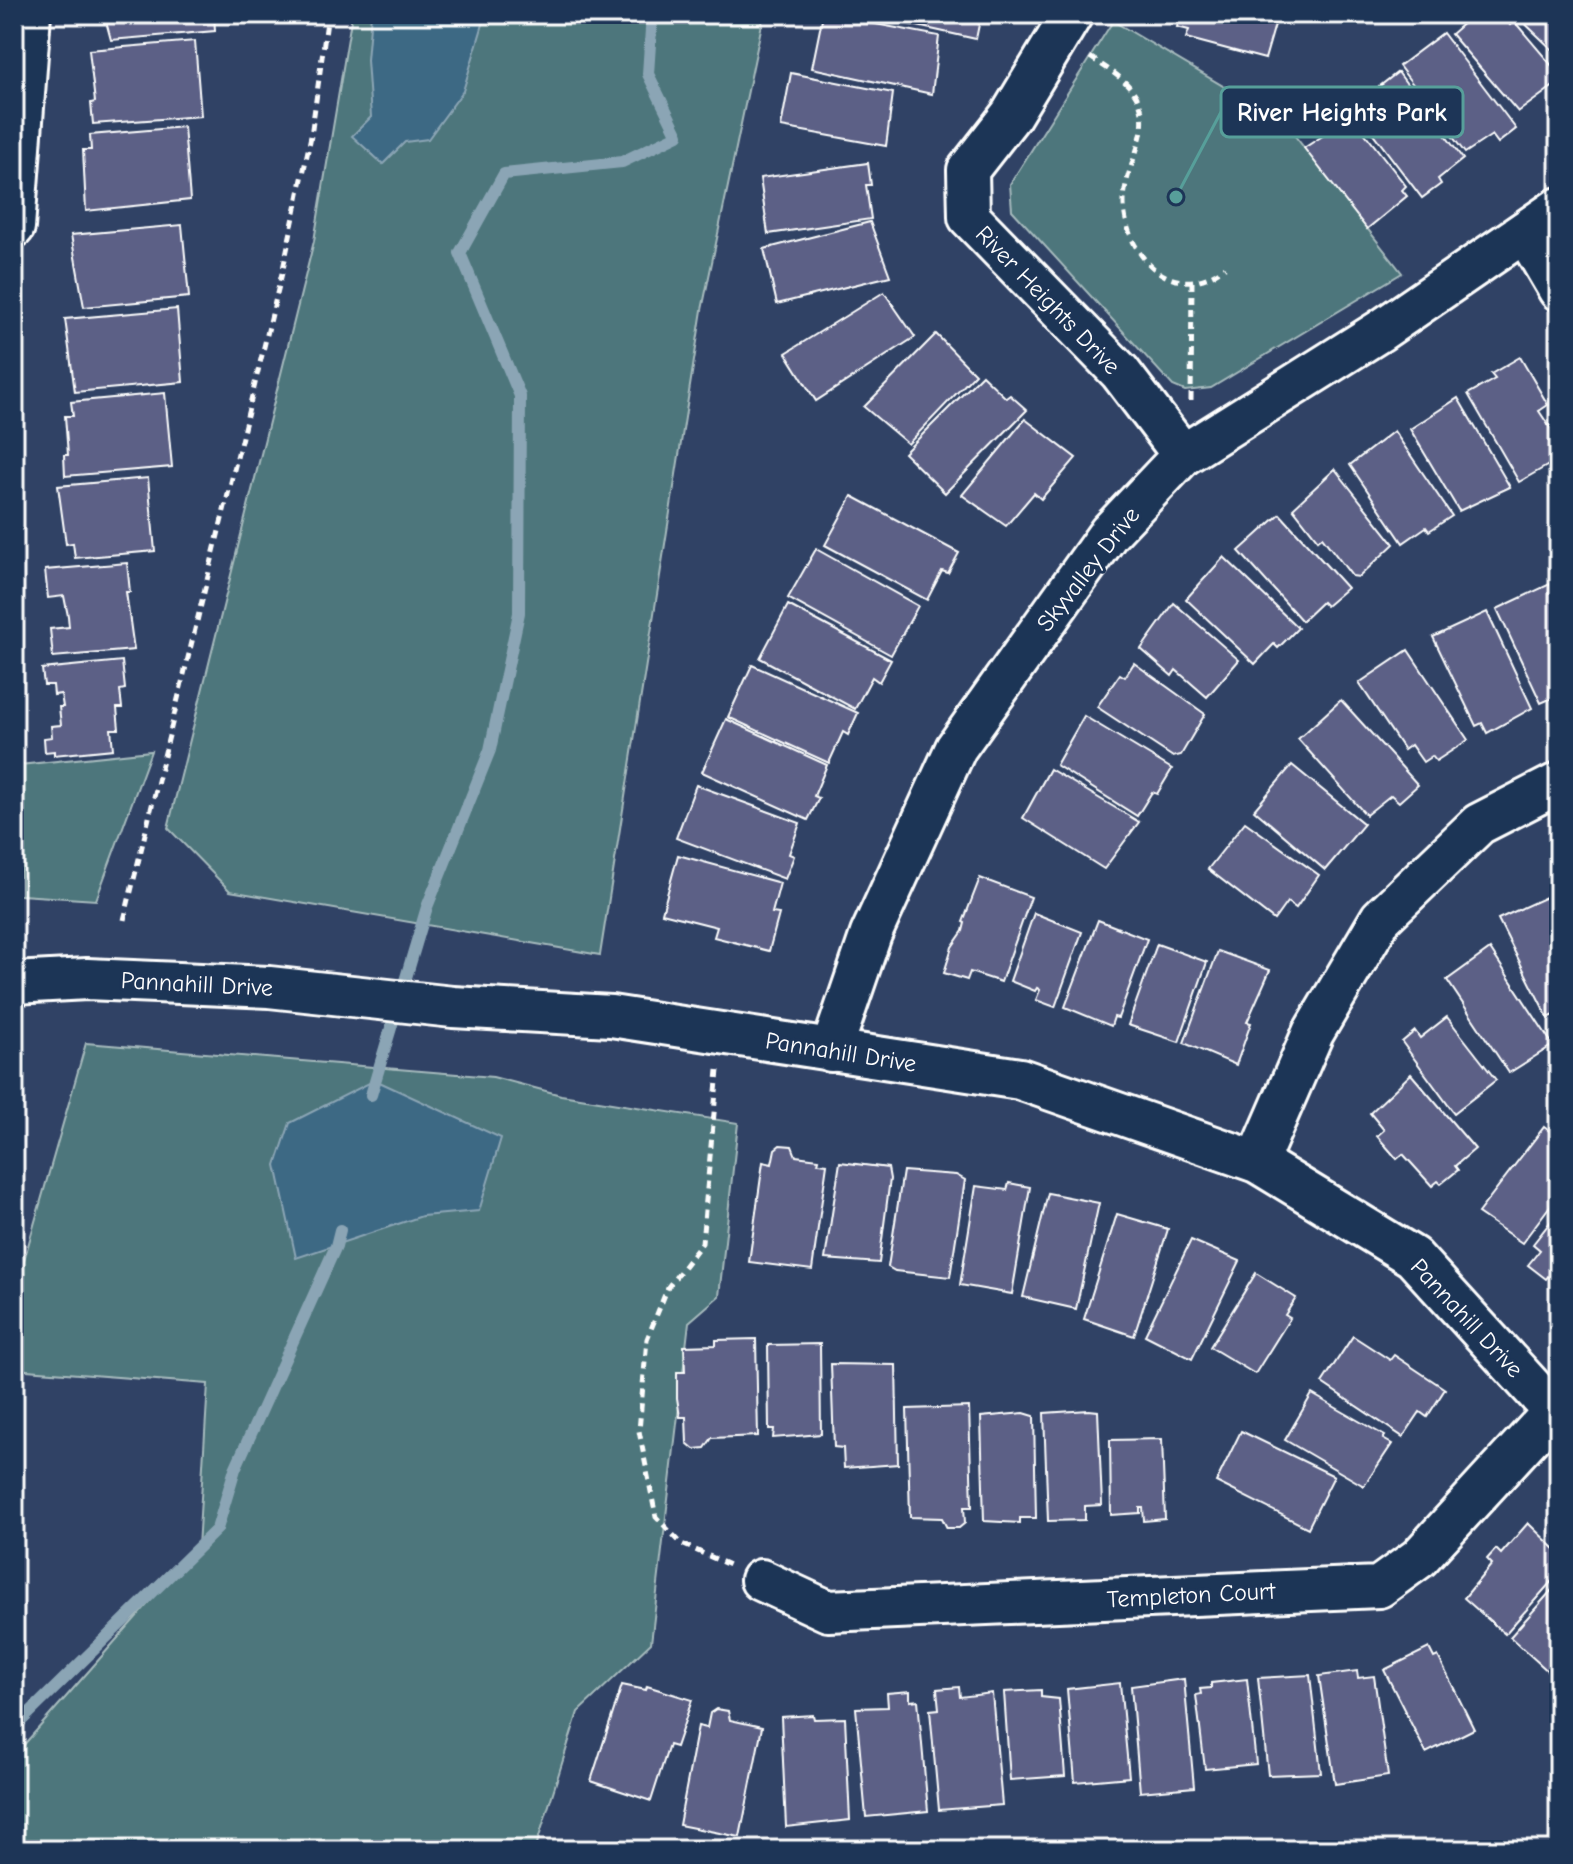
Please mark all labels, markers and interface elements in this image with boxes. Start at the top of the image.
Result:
callout: River Heights Park [1221,87,1463,137]
text: River Heights Park [1237,98,1447,128]
street label: River Heights Drive [970,220,1126,380]
street label: Skyvalley Drive [1031,501,1145,637]
street label: Pannahill Drive [120,966,274,1002]
street label: Pannahill Drive [764,1026,918,1078]
street label: Pannahill Drive [1405,1253,1529,1383]
street label: Templeton Court [1106,1577,1277,1613]

